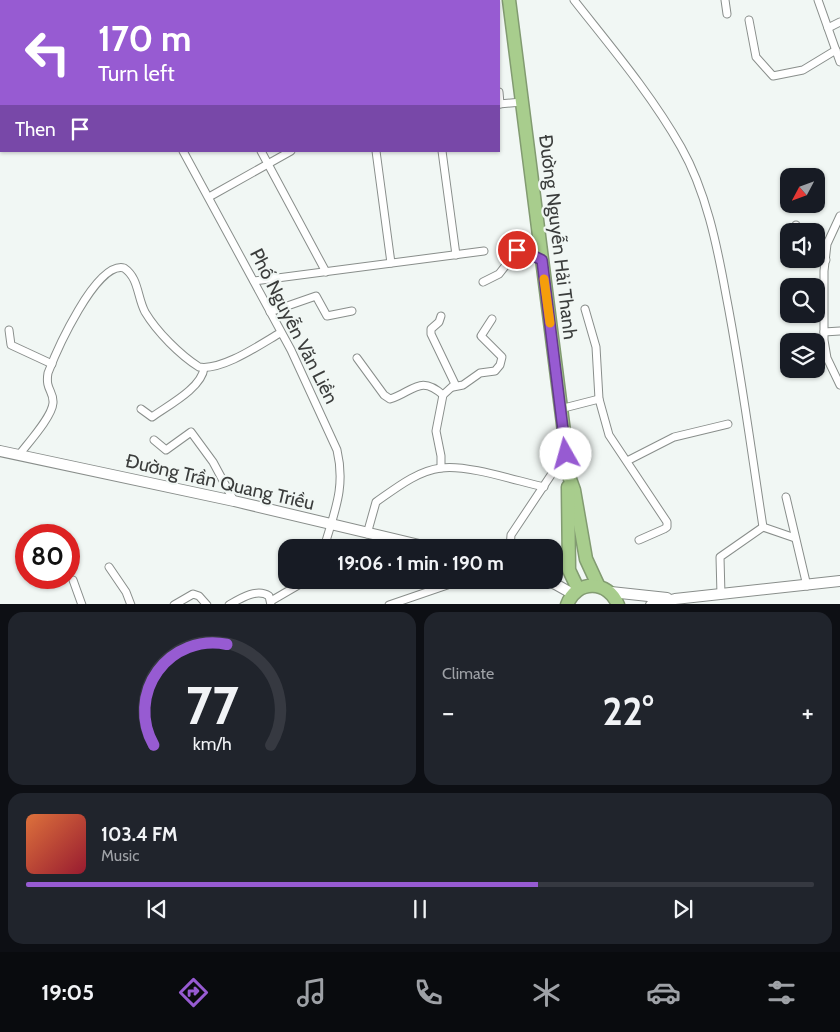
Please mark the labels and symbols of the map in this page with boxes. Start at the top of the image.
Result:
street label: Đường Nguyễn Hải Thanh [534,133,582,341]
north arrow [780,168,825,212]
pin [496,229,538,271]
street label: Phố Nguyễn Văn Liền [245,245,343,407]
position arrow [539,427,591,479]
street label: Đường Trần Quang Triều [123,449,317,515]
speed limit sign: 80 [15,524,80,589]

